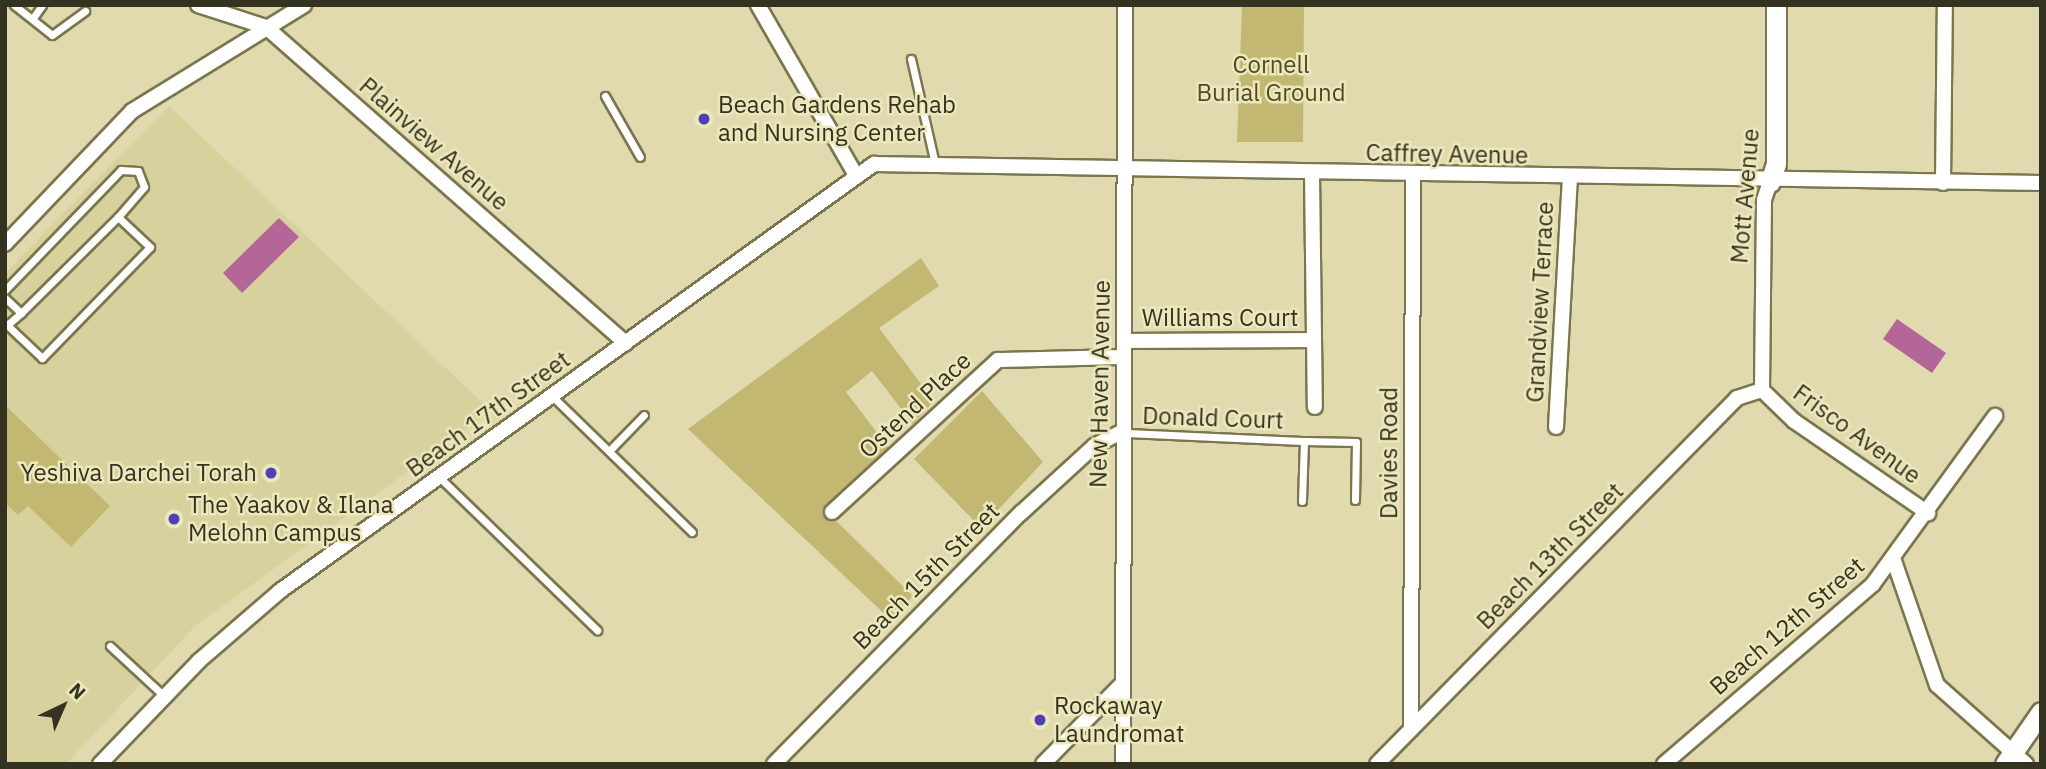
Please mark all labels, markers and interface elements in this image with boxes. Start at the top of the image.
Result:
park label: Cornell Burial Ground [1196,51,1346,107]
street label: Plainview Avenue [353,71,515,217]
place label: Beach Gardens Rehab and Nursing Center [718,91,956,147]
marker: Beach Gardens Rehab and Nursing Center [696,111,712,127]
street label: Mott Avenue [1725,127,1765,265]
street label: Caffrey Avenue [1365,138,1529,170]
street label: Grandview Terrace [1520,201,1560,403]
street label: New Haven Avenue [1084,280,1116,488]
street label: Williams Court [1142,304,1298,332]
street label: Beach 17th Street [401,345,575,483]
street label: Ostend Place [853,346,977,464]
street label: Frisco Avenue [1788,378,1926,490]
street label: Davies Road [1375,387,1403,519]
street label: Donald Court [1142,401,1284,435]
place label: Yeshiva Darchei Torah [20,459,257,487]
marker: Yeshiva Darchei Torah [263,465,279,481]
street label: Beach 13th Street [1471,477,1629,635]
place label: The Yaakov & Ilana Melohn Campus [188,491,394,547]
street label: Beach 15th Street [847,497,1005,655]
marker: The Yaakov & Ilana Melohn Campus [166,511,182,527]
street label: Beach 12th Street [1704,551,1870,701]
north arrow [28,671,98,741]
text: N [64,677,91,704]
place label: Rockaway Laundromat [1054,692,1184,748]
marker: Rockaway Laundromat [1032,712,1048,728]

